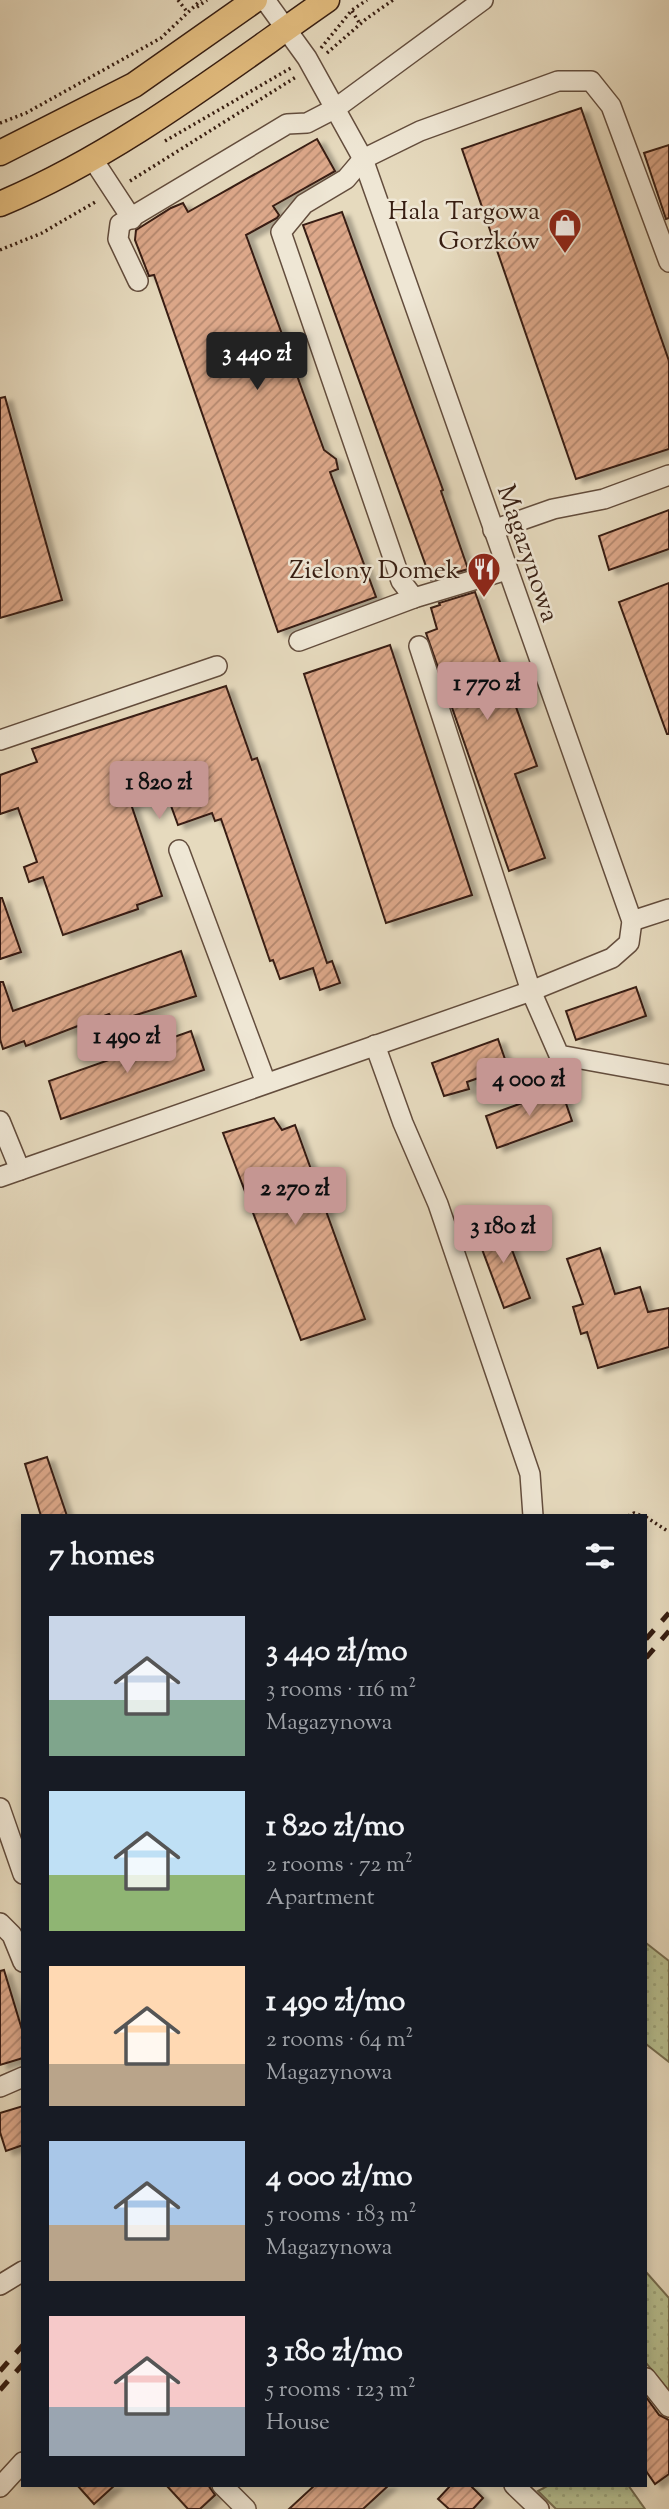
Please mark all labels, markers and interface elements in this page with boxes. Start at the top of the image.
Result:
place label: Hala Targowa Gorzków [388,194,540,261]
shop icon: Hala Targowa Gorzków [546,206,584,255]
pin: 3 440 zł [185,332,329,392]
text: 3 440 zł [222,338,292,371]
street label: Magazynowa [486,480,567,627]
restaurant icon: Zielony Domek [465,550,503,599]
place label: Zielony Domek [290,553,460,590]
pin: 1 770 zł [415,662,559,722]
text: 1 770 zł [453,668,521,701]
pin: 1 820 zł [87,762,231,821]
text: 1 820 zł [126,767,192,800]
pin: 1 490 zł [55,1016,199,1075]
text: 1 490 zł [93,1021,161,1054]
pin: 4 000 zł [457,1058,601,1118]
text: 4 000 zł [492,1064,566,1097]
pin: 2 270 zł [223,1168,367,1227]
text: 2 270 zł [260,1173,330,1206]
pin: 3 180 zł [431,1206,575,1265]
text: 3 180 zł [470,1211,536,1244]
text: 7 homes [49,1535,154,1578]
icon: filters [581,1537,619,1575]
text: 3 440 zł/mo [266,1631,408,1674]
icon: home [105,1644,189,1728]
text: 3 rooms · 116 m² [266,1674,416,1707]
text: Magazynowa [266,1707,392,1740]
text: 1 820 zł/mo [266,1806,405,1849]
icon: home [105,1819,189,1903]
text: 2 rooms · 72 m² [266,1849,413,1882]
text: Apartment [266,1882,375,1915]
text: 1 490 zł/mo [266,1981,405,2024]
icon: home [105,1994,189,2078]
text: 2 rooms · 64 m² [266,2024,413,2057]
text: Magazynowa [266,2057,392,2090]
text: 4 000 zł/mo [266,2156,413,2199]
icon: home [105,2169,189,2253]
text: 5 rooms · 183 m² [266,2199,417,2232]
text: Magazynowa [266,2232,392,2265]
text: 3 180 zł/mo [266,2331,403,2374]
icon: home [105,2344,189,2428]
text: 5 rooms · 123 m² [266,2374,416,2407]
text: House [266,2407,330,2440]

